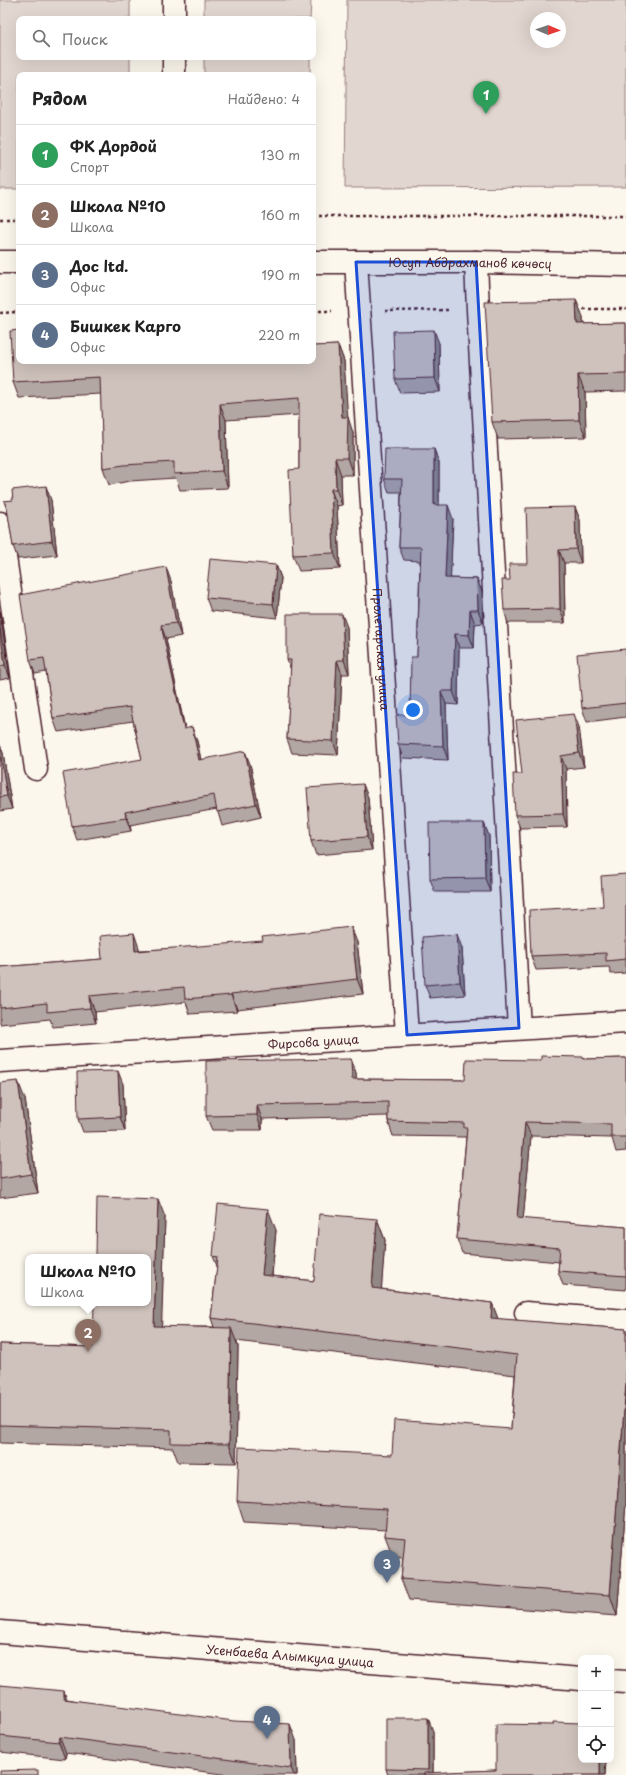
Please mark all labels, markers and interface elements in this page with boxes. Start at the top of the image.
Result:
north arrow [530,12,566,48]
search box [16,16,316,60]
icon: search [30,27,52,49]
text: Поиск [62,27,108,50]
pin: 1 [473,81,499,114]
text: Рядом [32,85,87,111]
text: Найдено: 4 [228,89,300,108]
text: ФК Дордой [70,134,157,157]
text: 1 [42,145,48,164]
text: 130 m [261,145,300,164]
text: Спорт [70,157,109,176]
text: Школа №10 [70,194,166,217]
text: 2 [40,205,50,224]
text: 160 m [261,205,300,224]
text: Школа [70,217,114,236]
street label: Юсуп Абдрахманов көчөсү [388,253,552,273]
text: Дос ltd. [70,254,128,277]
text: 3 [41,265,49,284]
text: 190 m [261,265,300,284]
text: Офис [70,277,105,296]
text: Бишкек Карго [70,314,181,337]
text: 4 [41,325,49,344]
text: 220 m [258,325,300,344]
text: Офис [70,337,105,356]
street label: Пролетарская улица [369,587,395,711]
your location [403,700,423,720]
street label: Фирсова улица [267,1030,360,1053]
popup [25,1254,151,1306]
text: Школа №10 [40,1259,136,1282]
text: Школа [40,1282,84,1301]
pin: 2 [75,1319,101,1352]
pin: 3 [374,1550,400,1583]
street label: Усенбаева Алымкула улица [205,1640,375,1671]
map controls [578,1655,614,1763]
button: + [578,1655,614,1691]
button: − [578,1691,614,1727]
pin: 4 [254,1706,280,1739]
button: locate [578,1727,614,1763]

